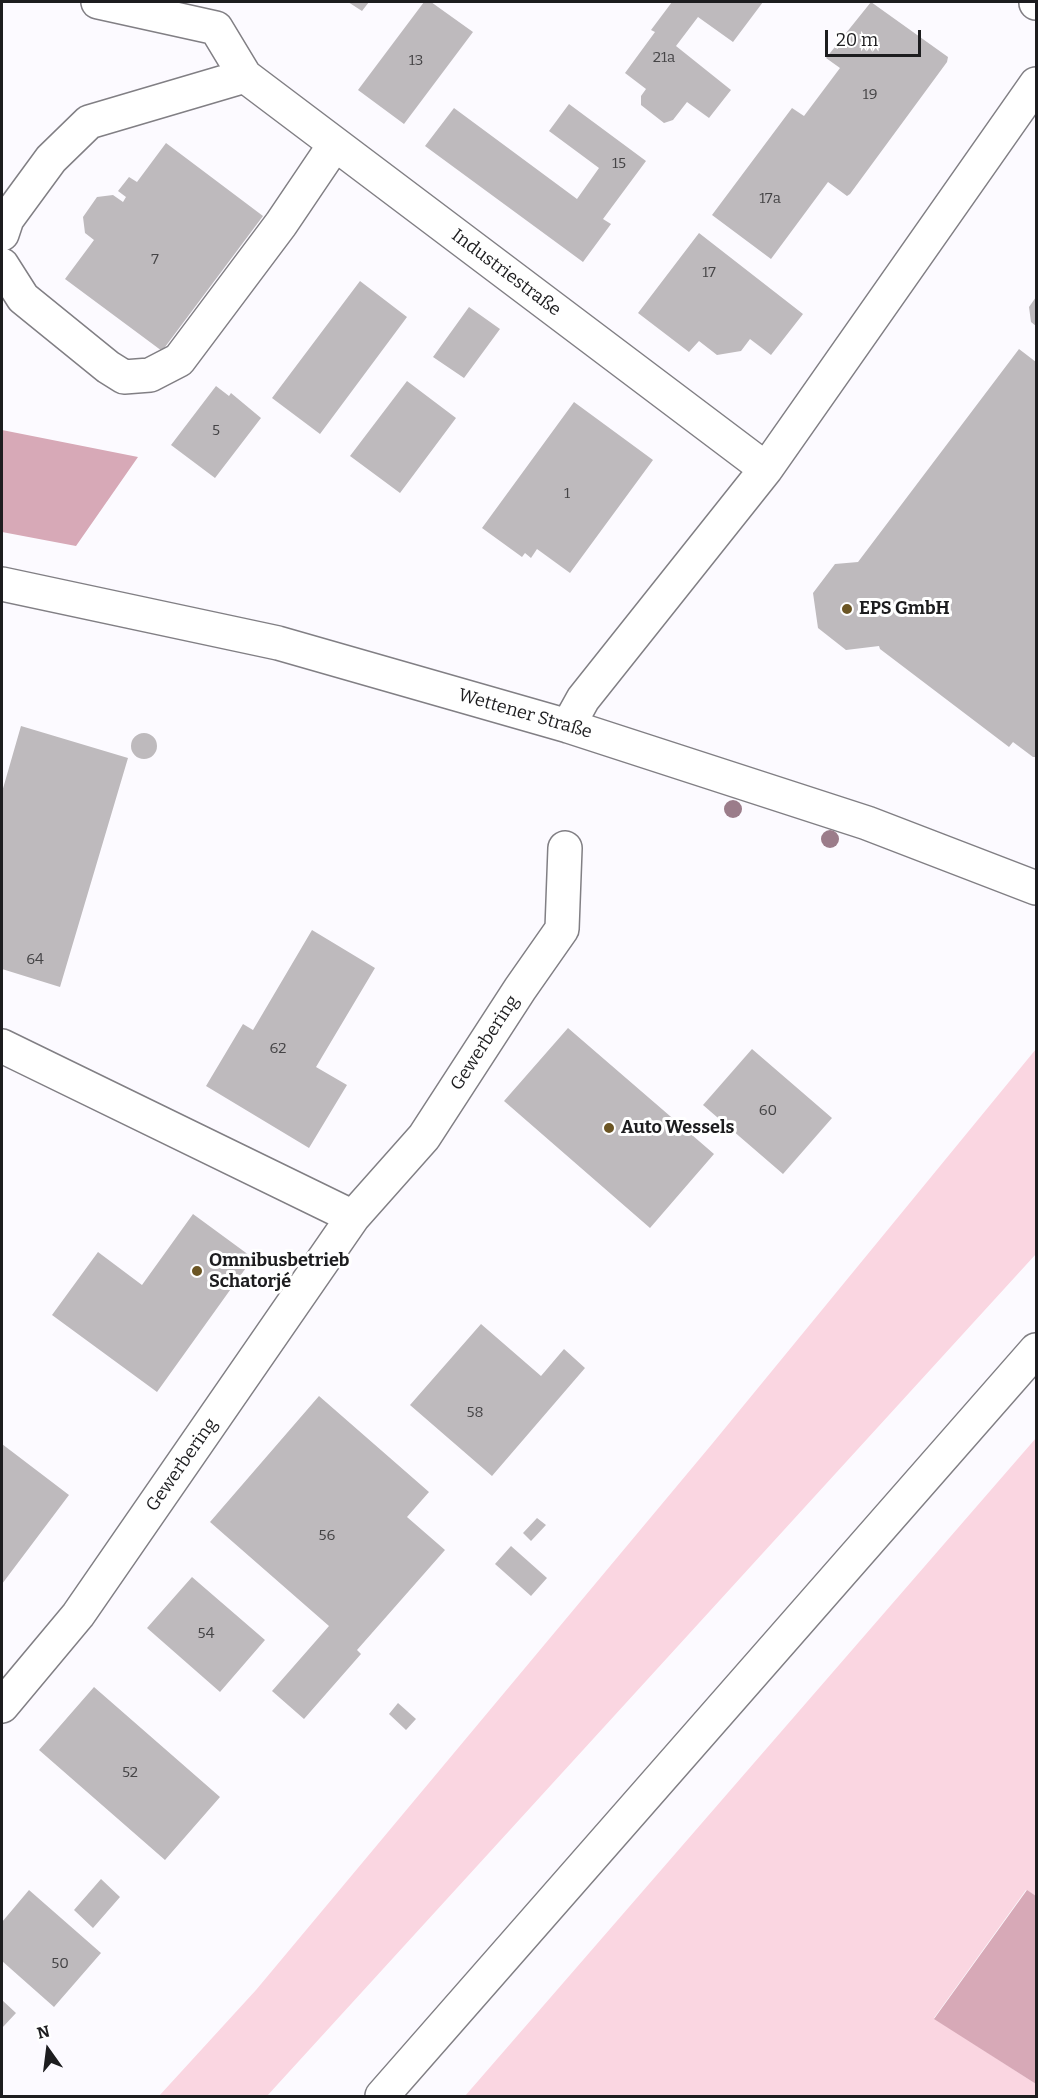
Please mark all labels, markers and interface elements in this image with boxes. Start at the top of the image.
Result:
scale bar [828,18,924,56]
text: 20 m [836,29,878,51]
house number: 21a [653,49,675,67]
house number: 13 [409,52,423,70]
house number: 19 [863,86,877,104]
house number: 15 [612,155,626,173]
house number: 17a [759,190,781,208]
street label: Industriestraße [447,225,565,321]
house number: 7 [151,251,159,269]
house number: 17 [702,264,716,282]
house number: 5 [212,422,220,440]
house number: 1 [564,485,570,503]
place label: EPS GmbH [859,598,950,620]
marker: EPS GmbH [840,602,854,616]
street label: Wettener Straße [456,685,594,743]
house number: 64 [26,951,44,969]
street label: Gewerbering [446,991,524,1095]
house number: 62 [270,1040,286,1058]
house number: 60 [759,1102,777,1120]
place label: Auto Wessels [621,1117,734,1139]
marker: Auto Wessels [602,1121,616,1135]
place label: Omnibusbetrieb Schatorjé [209,1250,349,1292]
marker: Omnibusbetrieb Schatorjé [190,1264,204,1278]
house number: 58 [466,1404,484,1422]
street label: Gewerbering [142,1414,222,1516]
house number: 56 [319,1527,335,1545]
house number: 54 [198,1625,214,1643]
house number: 52 [122,1764,138,1782]
house number: 50 [51,1955,69,1973]
north arrow [18,2020,78,2080]
text: N [35,2021,52,2043]

